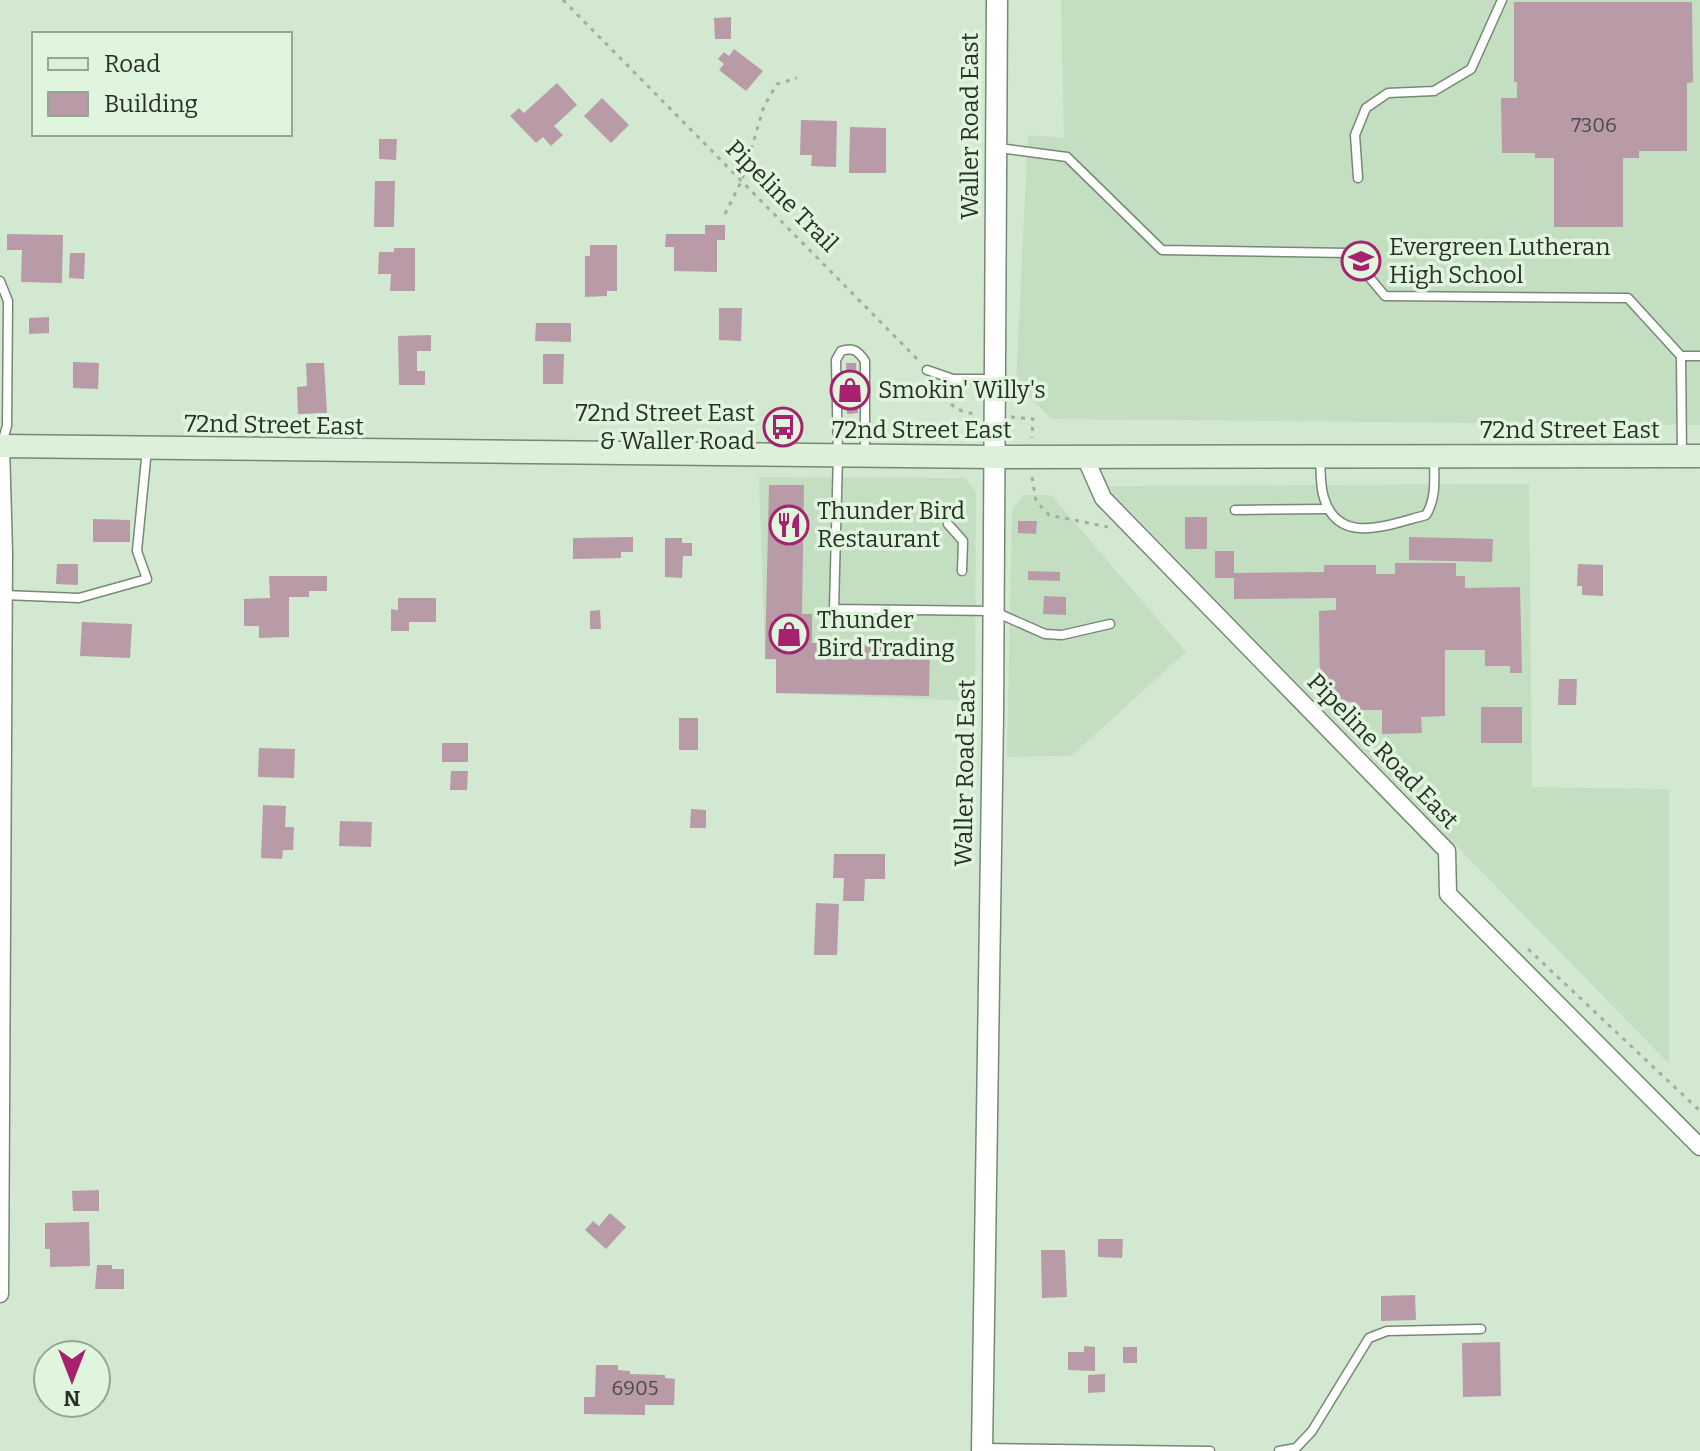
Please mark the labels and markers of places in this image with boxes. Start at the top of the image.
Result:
place label: Evergreen Lutheran High School [1389,233,1610,289]
school or university icon: Evergreen Lutheran High School [1340,240,1382,282]
shop icon: Smokin' Willy's [829,369,871,411]
place label: Smokin' Willy's [878,376,1046,404]
place label: 72nd Street East & Waller Road [576,399,755,455]
bus stop icon: 72nd Street East & Waller Road [762,406,804,448]
place label: Thunder Bird Restaurant [817,497,965,553]
restaurant icon: Thunder Bird Restaurant [768,504,810,546]
place label: Thunder Bird Trading [817,606,955,662]
shop icon: Thunder Bird Trading [768,613,810,655]

